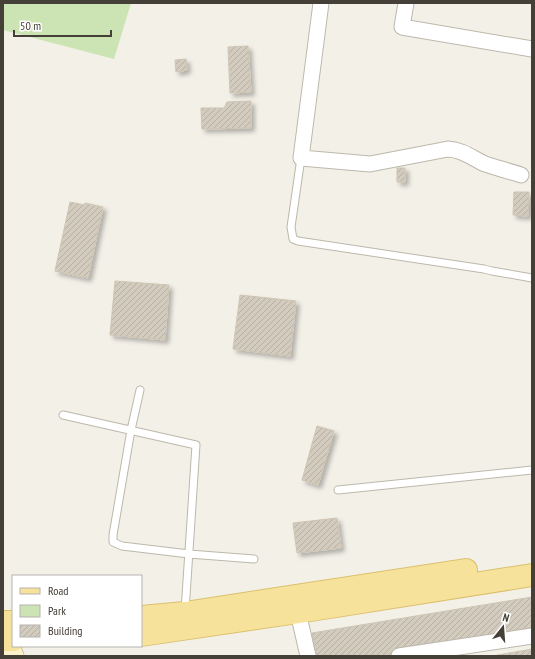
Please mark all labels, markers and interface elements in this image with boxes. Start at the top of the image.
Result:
scale bar [14,12,111,38]
text: 50 m [20,18,41,33]
legend [12,575,142,647]
text: Road [48,583,68,598]
text: Park [48,603,66,618]
north arrow [483,607,523,647]
text: N [501,610,511,625]
text: Building [48,623,83,638]

